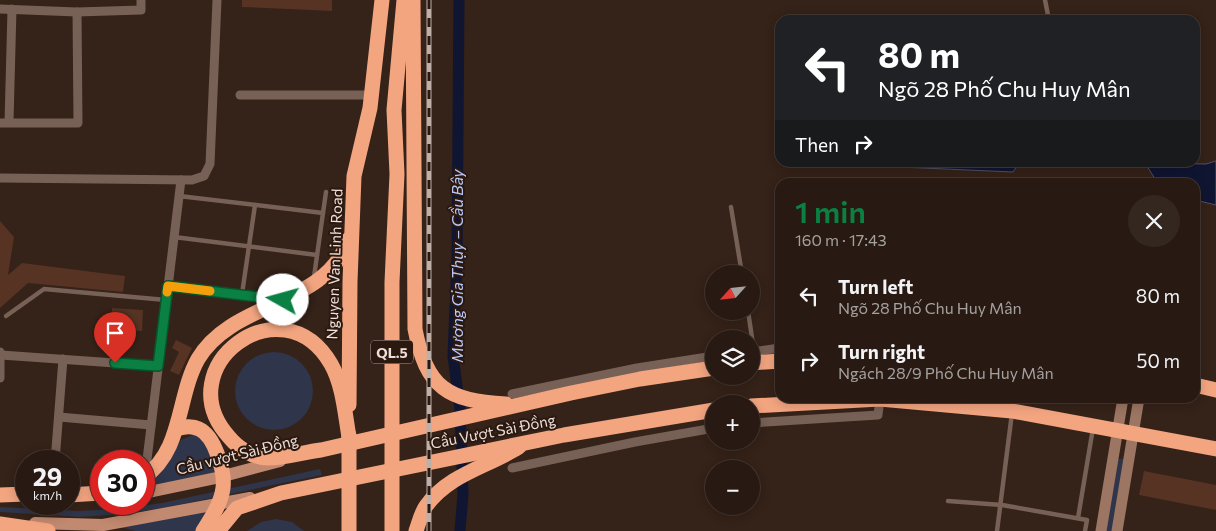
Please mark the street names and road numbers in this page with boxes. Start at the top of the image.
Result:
street label: Nguyen Van Linh Road [322,188,346,340]
road number: QL.5 [371,341,413,364]
street label: Cầu Vượt Sài Đồng [429,410,557,452]
street label: Cầu vượt Sài Đồng [174,430,300,478]

